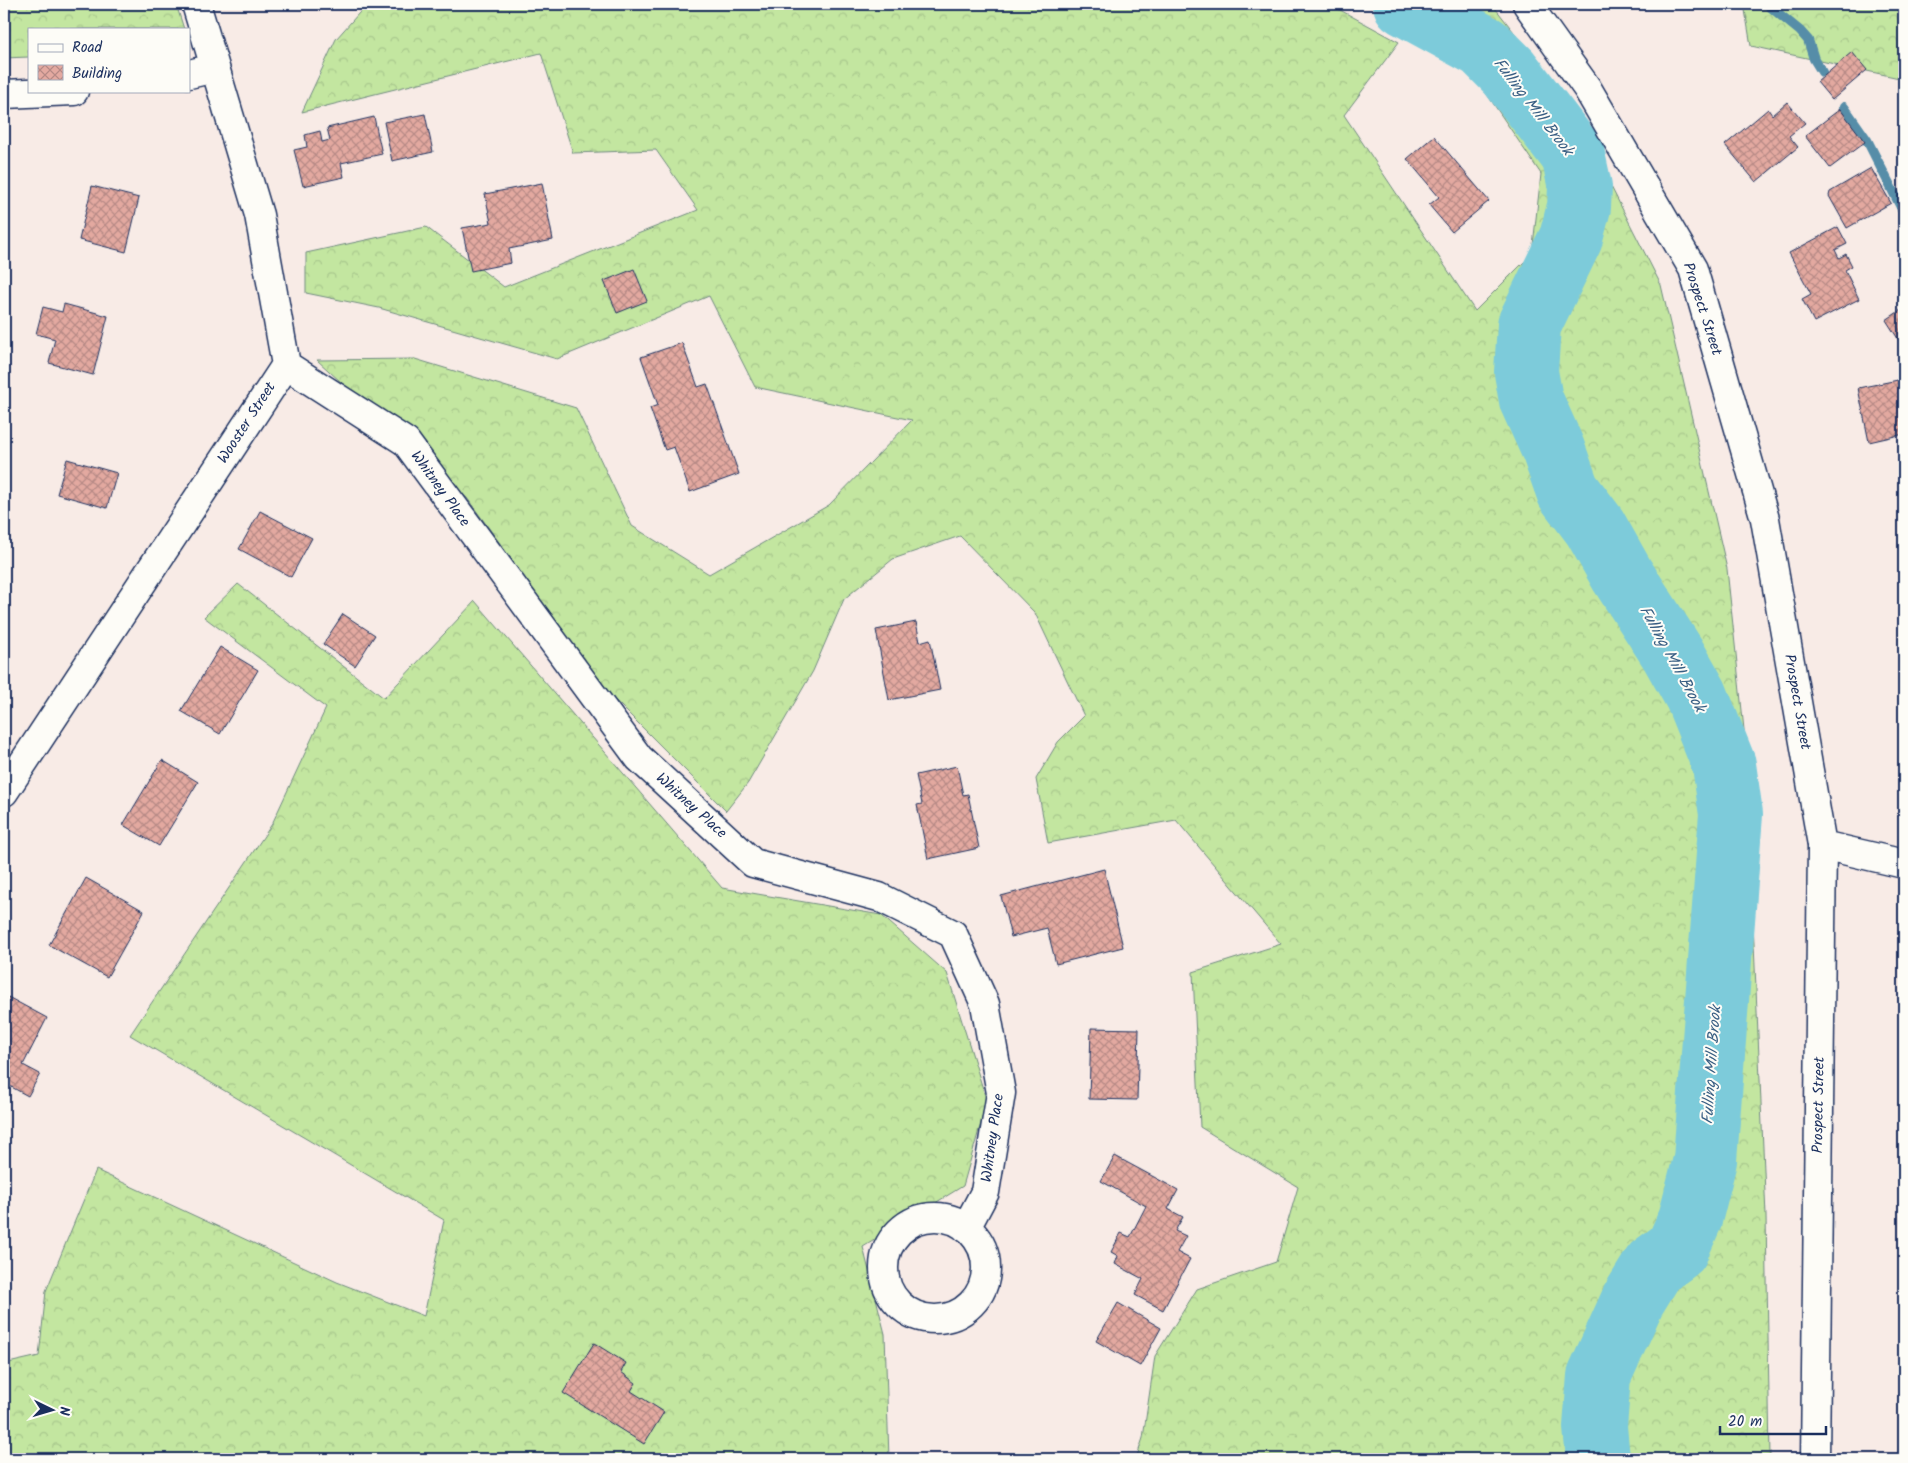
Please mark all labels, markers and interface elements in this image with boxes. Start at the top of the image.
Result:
legend [28,28,190,92]
text: Road [72,36,103,60]
water label: Fulling Mill Brook [1487,53,1581,163]
text: Building [72,62,122,86]
street label: Prospect Street [1676,259,1728,359]
street label: Wooster Street [212,377,283,469]
street label: Whitney Place [404,446,476,532]
water label: Fulling Mill Brook [1632,601,1713,719]
street label: Prospect Street [1777,652,1817,752]
street label: Whitney Place [650,767,732,845]
water label: Fulling Mill Brook [1695,1003,1729,1125]
street label: Prospect Street [1806,1056,1832,1154]
street label: Whitney Place [975,1092,1011,1184]
north arrow [28,1386,78,1436]
scale bar [1720,1403,1827,1435]
text: N [53,1406,75,1417]
text: 20 m [1728,1410,1762,1434]

